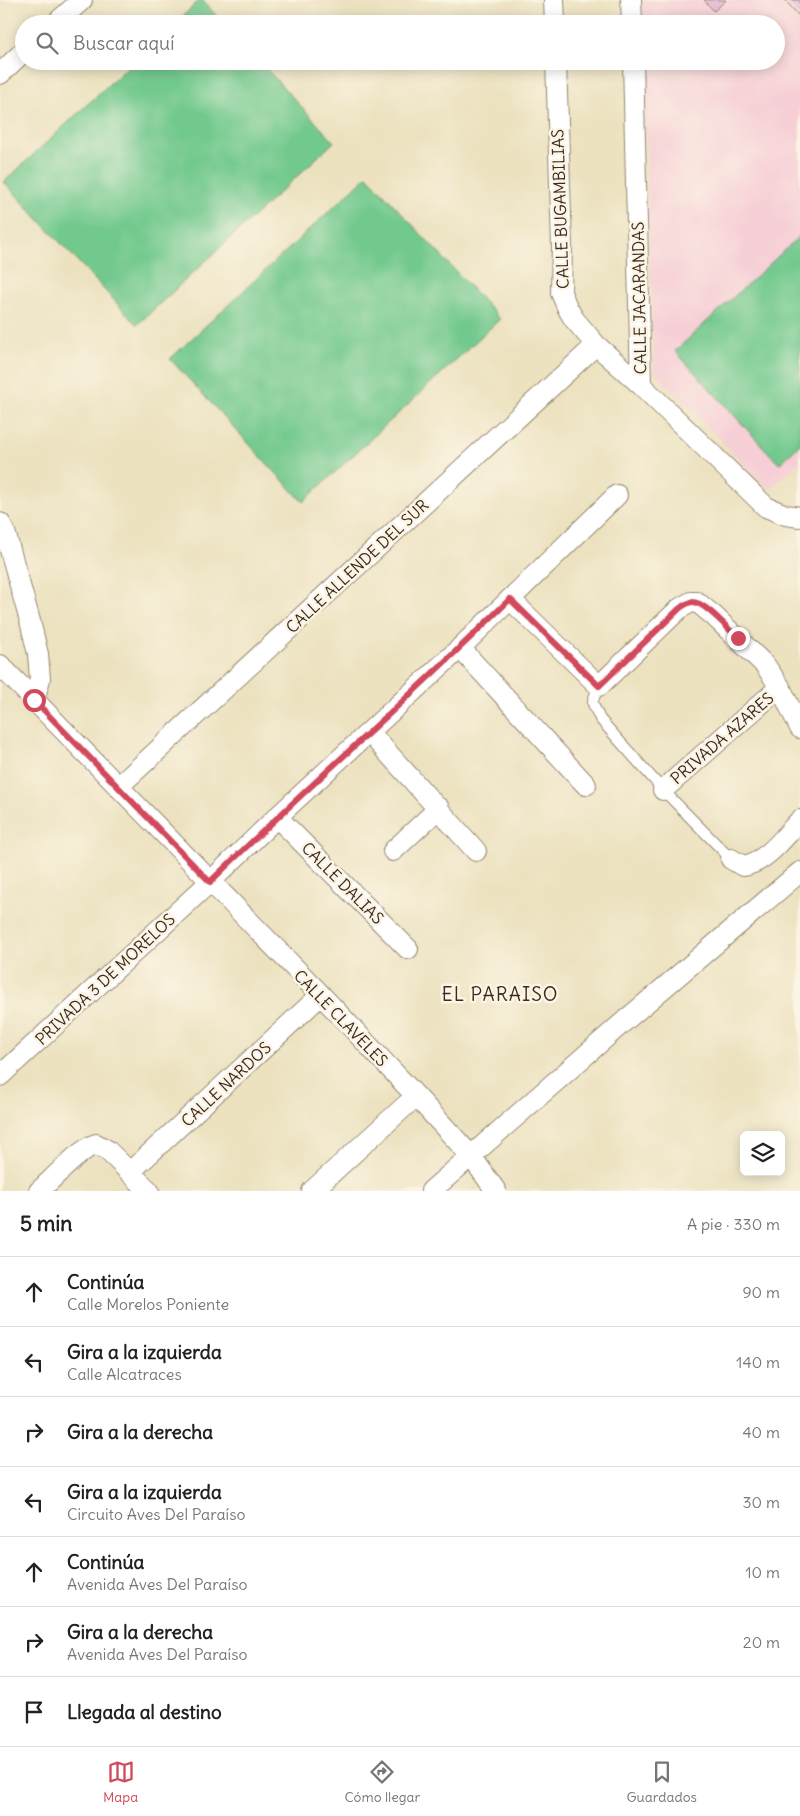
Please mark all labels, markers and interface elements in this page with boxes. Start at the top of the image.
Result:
search box [15,15,785,70]
icon: search [33,29,61,57]
text: Buscar aquí [73,31,174,55]
street label: CALLE BUGAMBILIAS [547,129,573,289]
street label: CALLE JACARANDAS [628,221,650,375]
street label: CALLE ALLENDE DEL SUR [282,495,432,637]
route end [727,627,750,650]
street label: PRIVADA AZARES [666,688,778,788]
route start [23,689,46,712]
street label: CALLE DALIAS [298,838,388,928]
street label: PRIVADA 3 DE MORELOS [31,909,179,1049]
street label: CALLE CLAVELES [290,965,392,1071]
district label: EL PARAISO [442,982,558,1006]
street label: CALLE NARDOS [177,1037,275,1131]
map controls [740,1131,785,1176]
button: layers [740,1131,785,1176]
text: 5 min [20,1210,72,1237]
text: A pie · 330 m [687,1214,780,1234]
text: Continúa [67,1270,144,1294]
icon: ahead [20,1278,48,1306]
text: 90 m [742,1282,780,1302]
text: Calle Morelos Poniente [67,1294,229,1314]
text: Gira a la izquierda [67,1340,222,1364]
icon: left [20,1348,48,1376]
text: 140 m [736,1352,780,1372]
text: Calle Alcatraces [67,1364,182,1384]
icon: right [20,1418,48,1446]
text: Gira a la derecha [67,1420,213,1444]
text: 40 m [742,1422,780,1442]
text: Gira a la izquierda [67,1480,222,1504]
icon: left [20,1488,48,1516]
text: 30 m [743,1492,780,1512]
text: Circuito Aves Del Paraíso [67,1504,245,1524]
text: Continúa [67,1550,144,1574]
icon: ahead [20,1558,48,1586]
text: 10 m [745,1562,780,1582]
text: Avenida Aves Del Paraíso [67,1574,247,1594]
text: Gira a la derecha [67,1620,213,1644]
icon: right [20,1628,48,1656]
text: 20 m [743,1632,780,1652]
text: Avenida Aves Del Paraíso [67,1644,247,1664]
icon: arrive [20,1698,48,1726]
text: Llegada al destino [67,1700,222,1724]
tab: Mapa [103,1758,138,1806]
tab: Cómo llegar [345,1758,420,1806]
tab: Guardados [626,1758,697,1806]

